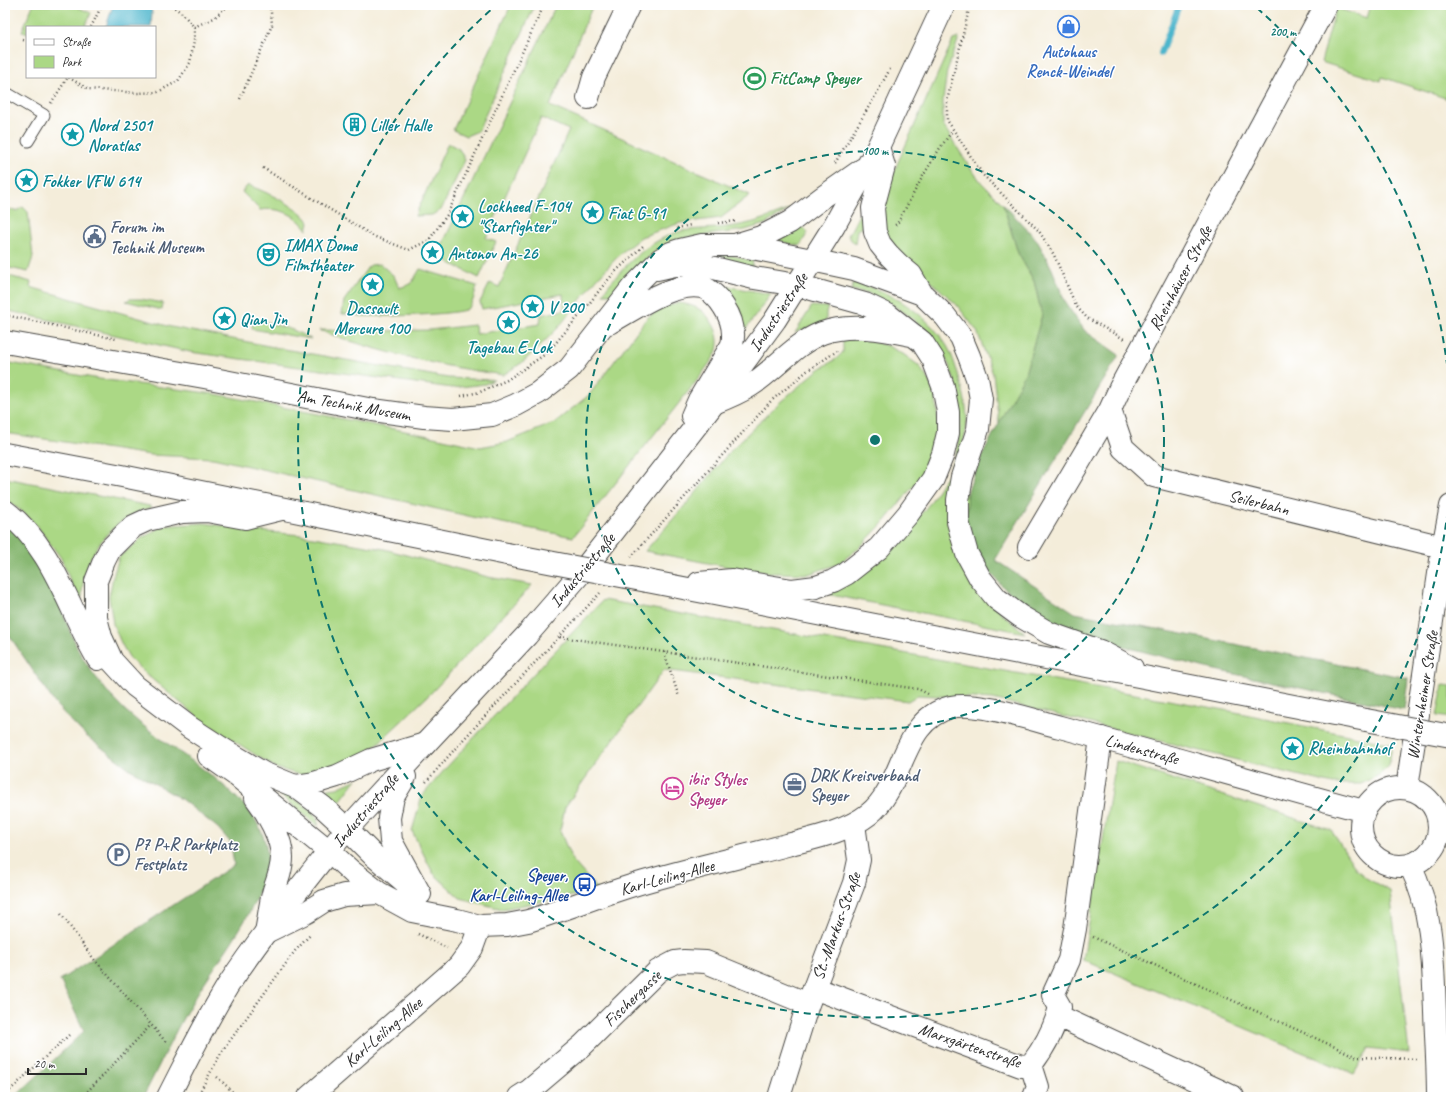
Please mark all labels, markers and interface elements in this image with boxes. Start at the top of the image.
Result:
shop icon: Autohaus Renck-Weindel [1056,14,1082,40]
text: 200 m [1270,24,1297,40]
legend [26,26,156,78]
text: Straße [62,34,91,50]
place label: Autohaus Renck-Weindel [1026,41,1115,82]
text: Park [62,54,83,70]
sports icon: FitCamp Speyer [741,65,767,91]
place label: FitCamp Speyer [770,68,863,89]
building icon: Liller Halle [341,112,367,138]
place label: Nord 2501 Noratlas [88,115,154,156]
place label: Liller Halle [370,115,434,136]
place icon: Nord 2501 Noratlas [60,122,86,148]
text: 100 m [862,143,889,159]
place icon: Fokker VFW 614 [13,168,39,194]
place label: Fokker VFW 614 [42,171,143,192]
place label: Lockheed F-104 "Starfighter" [478,196,573,237]
place icon: Fiat G-91 [580,200,606,226]
place icon: Lockheed F-104 "Starfighter" [450,203,476,229]
place label: Fiat G-91 [608,203,668,224]
place label: Forum im Technik Museum [110,217,205,258]
street label: Rheinhäuser Straße [1144,221,1218,334]
public building icon: Forum im Technik Museum [81,224,107,250]
place label: IMAX Dome Filmtheater [284,235,358,276]
place icon: Antonov An-26 [420,240,446,266]
theatre icon: IMAX Dome Filmtheater [256,242,282,268]
place label: Antonov An-26 [448,243,538,264]
street label: Industriestraße [744,268,813,356]
place icon: Dassault Mercure 100 [359,271,385,297]
place icon: V 200 [519,294,545,320]
place label: V 200 [548,297,586,318]
place label: Dassault Mercure 100 [334,298,412,339]
place icon: Qian Jin [212,306,238,332]
place label: Qian Jin [240,309,289,330]
place icon: Tagebau E-Lok [496,310,522,336]
place label: Tagebau E-Lok [466,337,553,358]
street label: Am Technik Museum [296,385,414,426]
centre of rings [868,433,882,447]
street label: Seilerbahn [1226,485,1292,520]
street label: Industriestraße [545,528,621,612]
street label: Winternheimer Straße [1402,628,1443,761]
street label: Lindenstraße [1103,730,1182,770]
place icon: Rheinbahnhof [1280,735,1306,761]
place label: Rheinbahnhof [1308,738,1396,759]
place label: DRK Kreisverband Speyer [810,765,921,806]
street label: Industriestraße [328,768,404,851]
place label: ibis Styles Speyer [688,769,749,810]
office icon: DRK Kreisverband Speyer [781,772,807,798]
hotel icon: ibis Styles Speyer [659,776,685,802]
place label: P7 P+R Parkplatz Festplatz [134,834,239,875]
parking icon: P7 P+R Parkplatz Festplatz [106,841,132,867]
street label: Karl-Leiling-Allee [618,854,718,900]
place label: Speyer, Karl-Leiling-Allee [470,865,569,906]
street label: St.-Markus-Straße [807,868,866,983]
bus stop icon: Speyer, Karl-Leiling-Allee [571,872,597,898]
street label: Fischergasse [599,965,667,1031]
street label: Karl-Leiling-Allee [340,992,428,1072]
street label: Marxgärtenstraße [916,1018,1025,1073]
scale bar [28,1050,86,1076]
text: 20 m [34,1056,56,1072]

